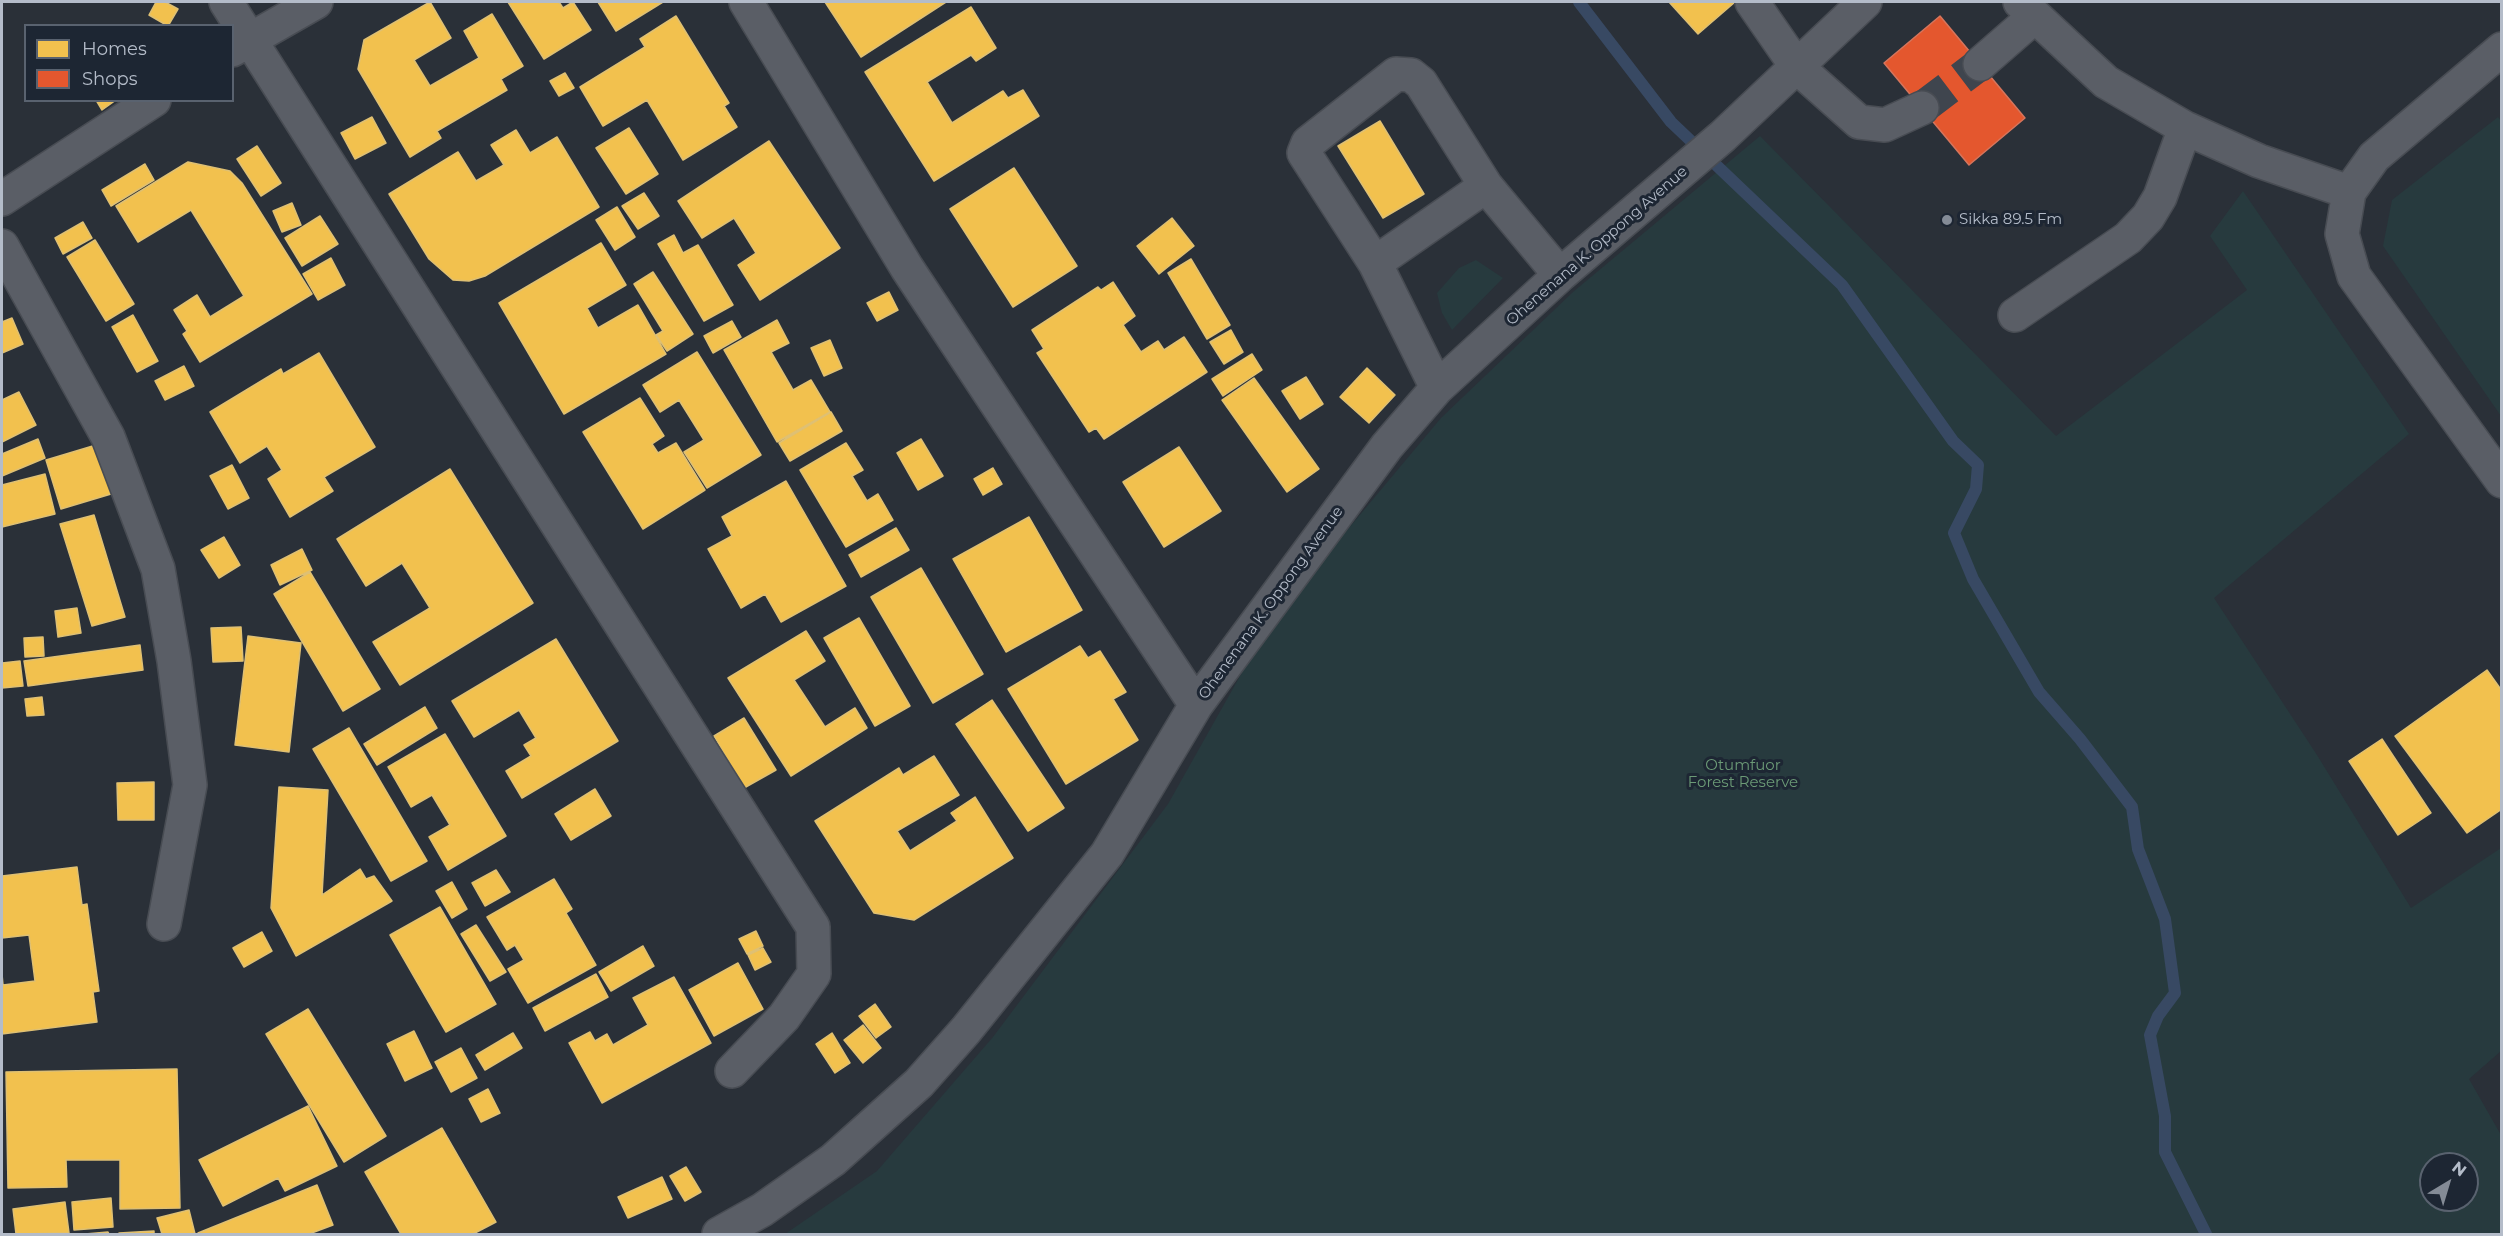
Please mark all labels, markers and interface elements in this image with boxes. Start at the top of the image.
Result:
legend [24,24,234,102]
text: Homes [82,38,147,60]
text: Shops [82,68,138,90]
street label: Ohenenana K. Oppong Avenue [1503,162,1691,330]
place label: Sikka 89.5 Fm [1959,211,2062,229]
marker: Sikka 89.5 Fm [1940,213,1954,227]
street label: Ohenenana K. Oppong Avenue [1195,503,1347,703]
park label: Otumfuor Forest Reserve [1688,757,1798,792]
north arrow [2419,1152,2479,1212]
text: N [2448,1158,2470,1180]

